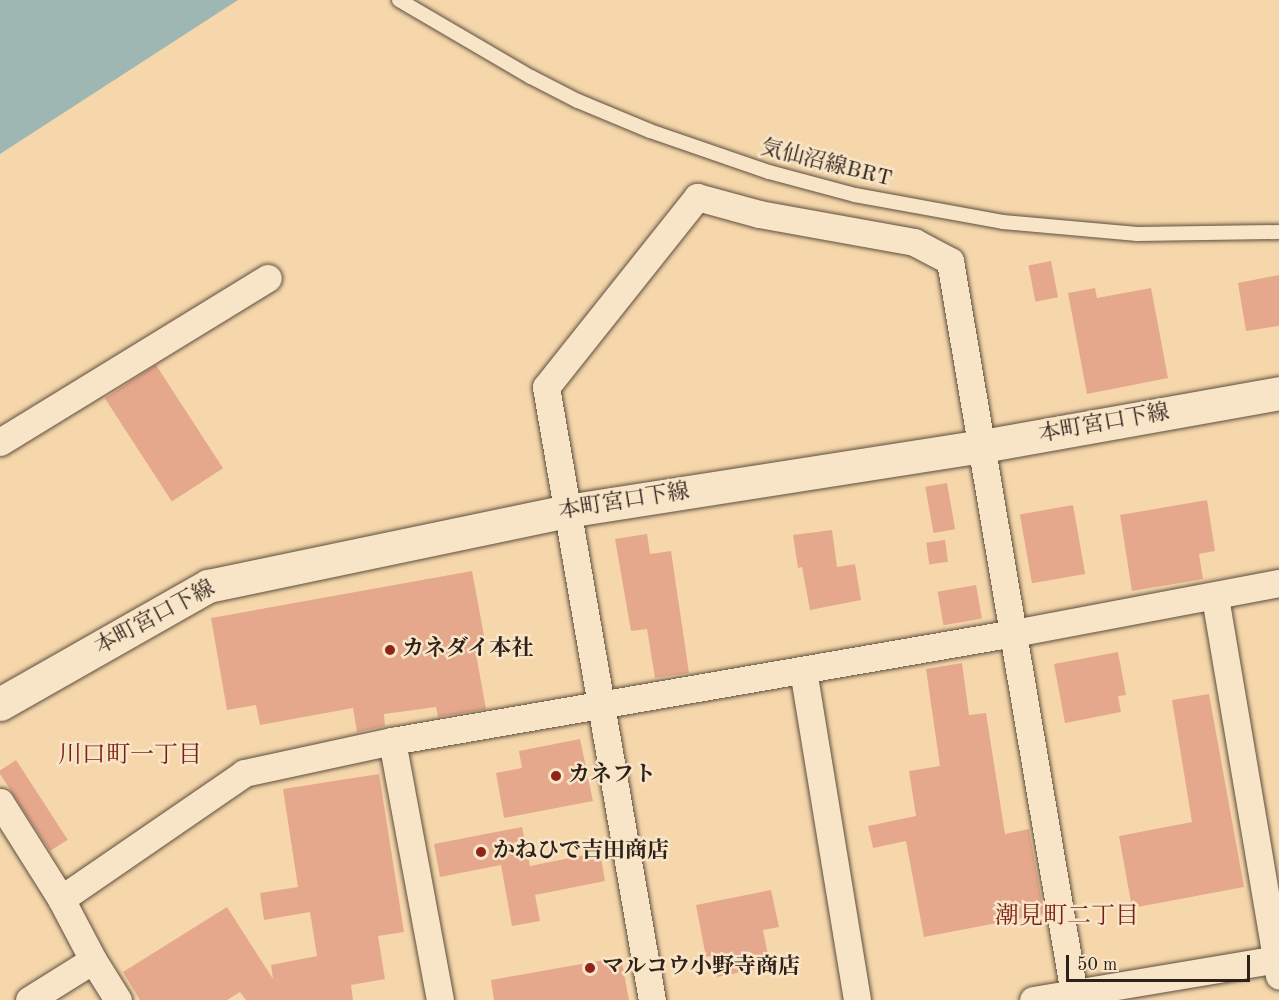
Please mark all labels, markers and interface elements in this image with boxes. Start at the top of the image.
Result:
street label: 気仙沼線BRT [757,135,895,193]
street label: 本町宮口下線 [1037,400,1171,448]
street label: 本町宮口下線 [557,479,691,525]
street label: 本町宮口下線 [91,575,219,661]
place label: カネダイ本社 [402,637,534,663]
marker: カネダイ本社 [383,643,397,657]
district label: 川口町一丁目 [58,743,202,771]
place label: カネフト [568,763,656,789]
marker: カネフト [549,769,563,783]
place label: かねひで吉田商店 [493,839,669,865]
marker: かねひで吉田商店 [474,845,488,859]
district label: 潮見町二丁目 [995,904,1139,932]
scale bar [1069,943,1254,981]
place label: マルコウ小野寺商店 [602,955,800,981]
text: 50 m [1077,956,1117,974]
marker: マルコウ小野寺商店 [583,961,597,975]

